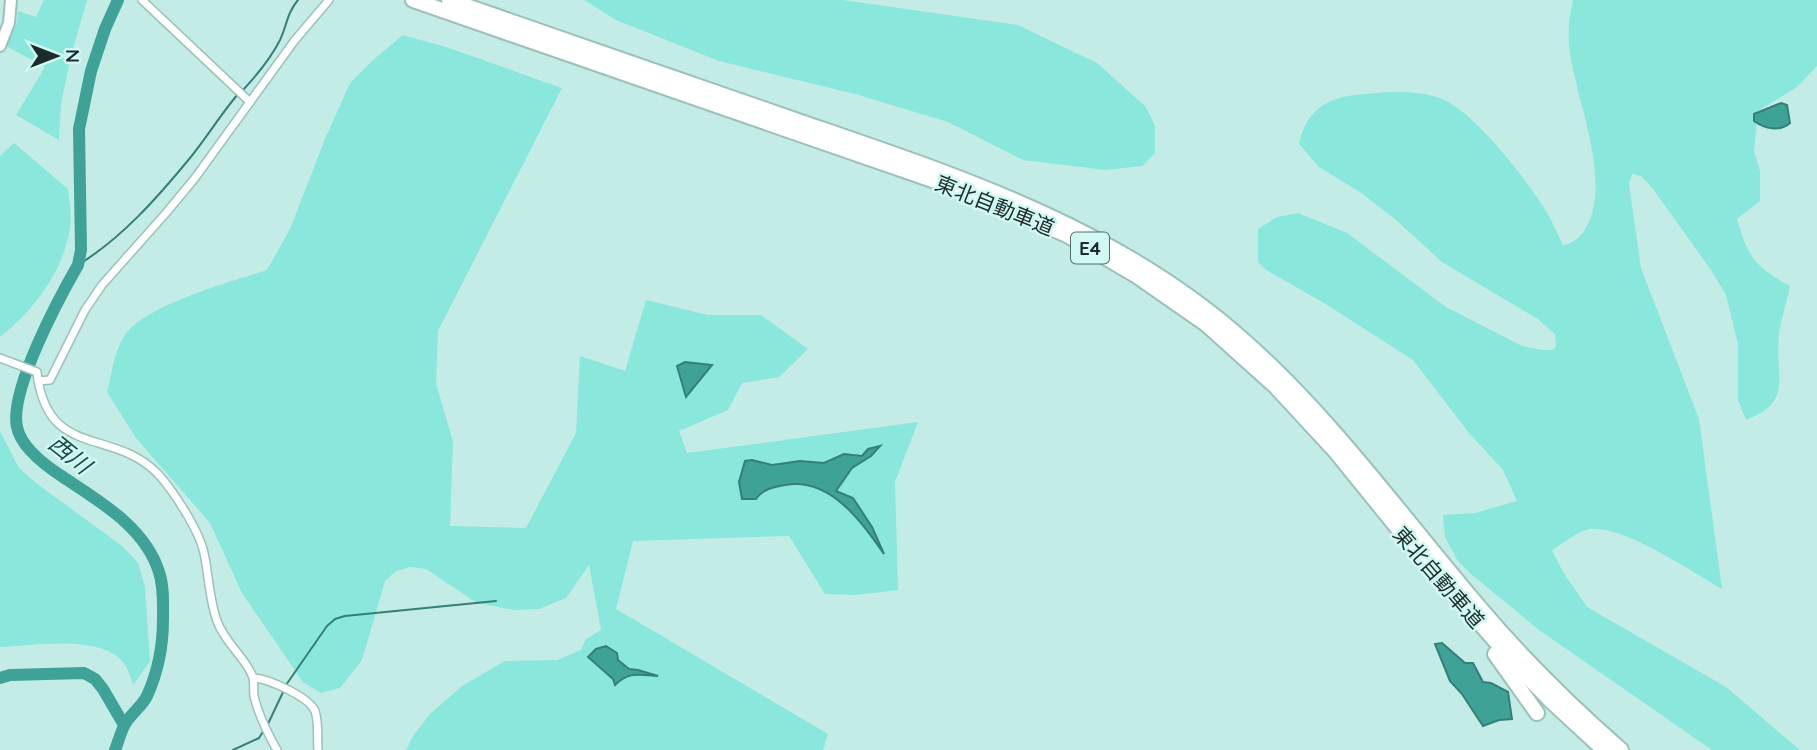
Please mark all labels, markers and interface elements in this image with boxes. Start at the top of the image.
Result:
north arrow [21,21,91,91]
text: N [61,49,85,63]
street label: 東北自動車道 [932,169,1058,241]
road number: E4 [1071,232,1109,264]
water label: 西川 [43,428,99,482]
street label: 東北自動車道 [1388,521,1490,633]

